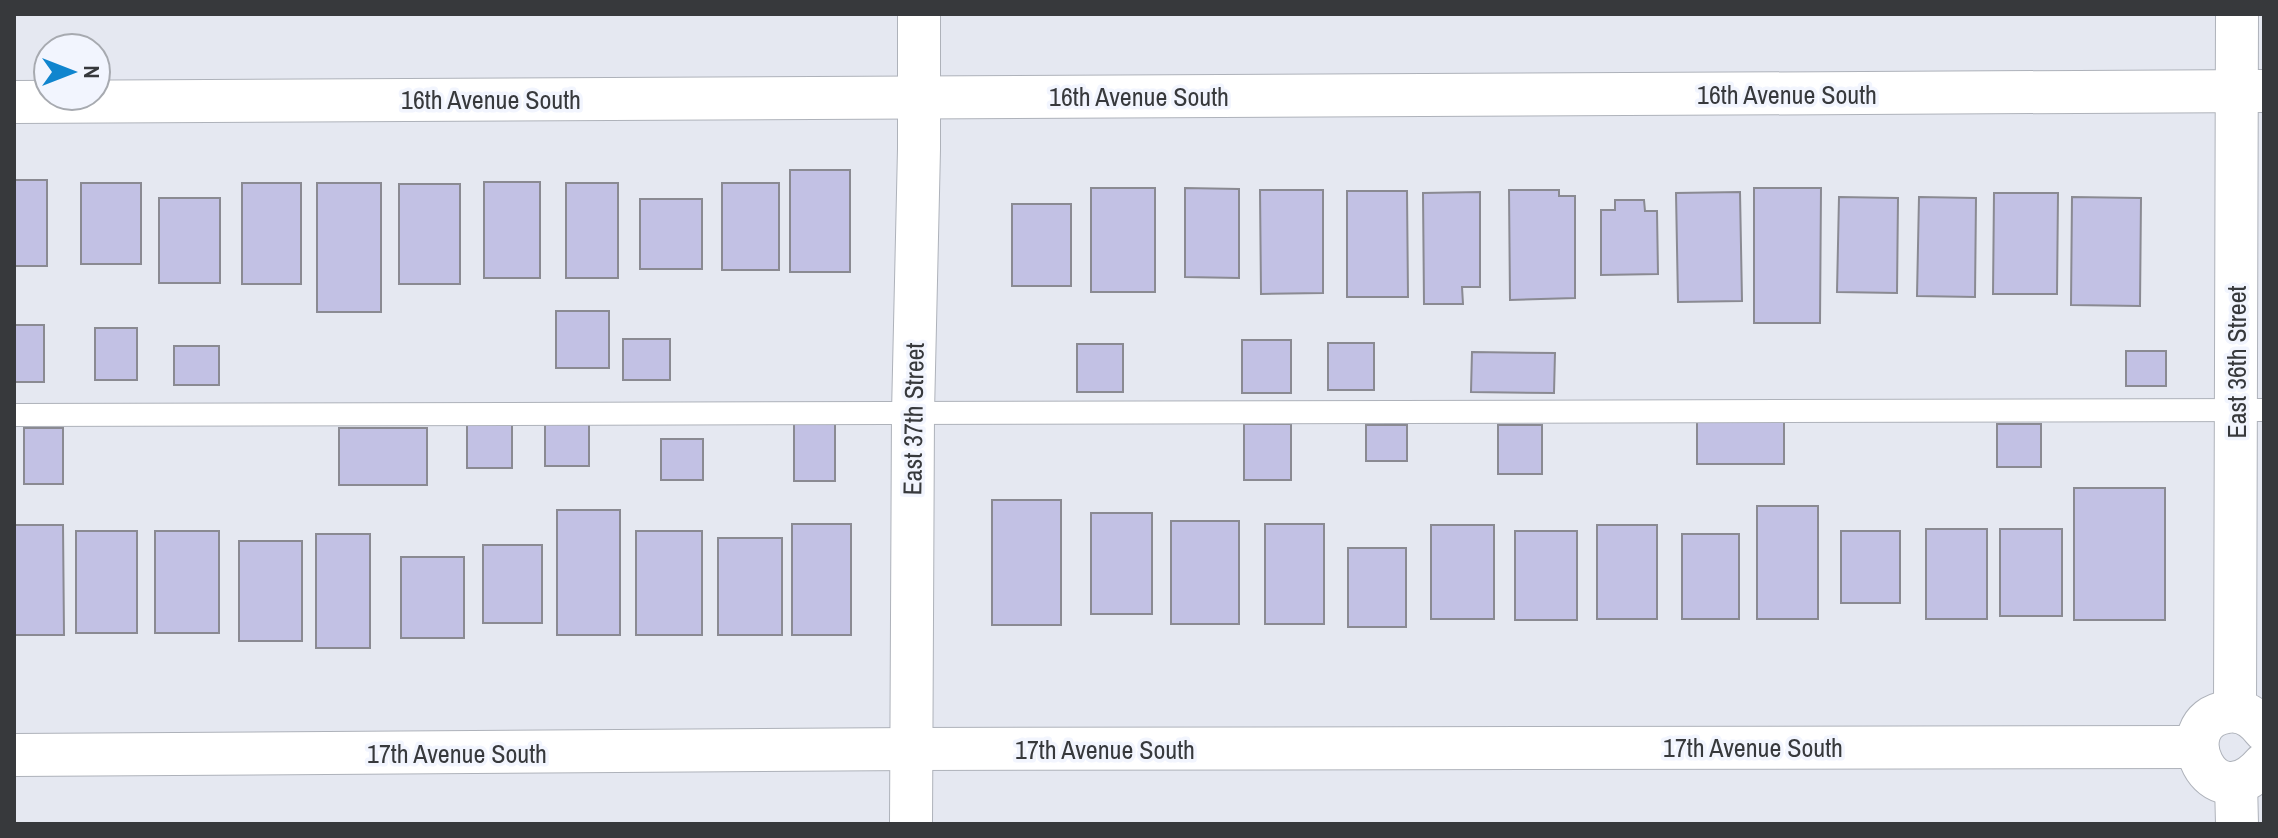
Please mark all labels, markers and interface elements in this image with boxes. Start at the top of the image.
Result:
north arrow [32,32,112,112]
text: N [77,65,107,79]
street label: 16th Avenue South [1697,77,1877,112]
street label: 16th Avenue South [1049,79,1229,114]
street label: 16th Avenue South [401,82,581,117]
street label: East 36th Street [2219,285,2254,438]
street label: East 37th Street [894,342,932,496]
street label: 17th Avenue South [1663,730,1843,765]
street label: 17th Avenue South [1015,732,1195,767]
street label: 17th Avenue South [367,736,547,771]

